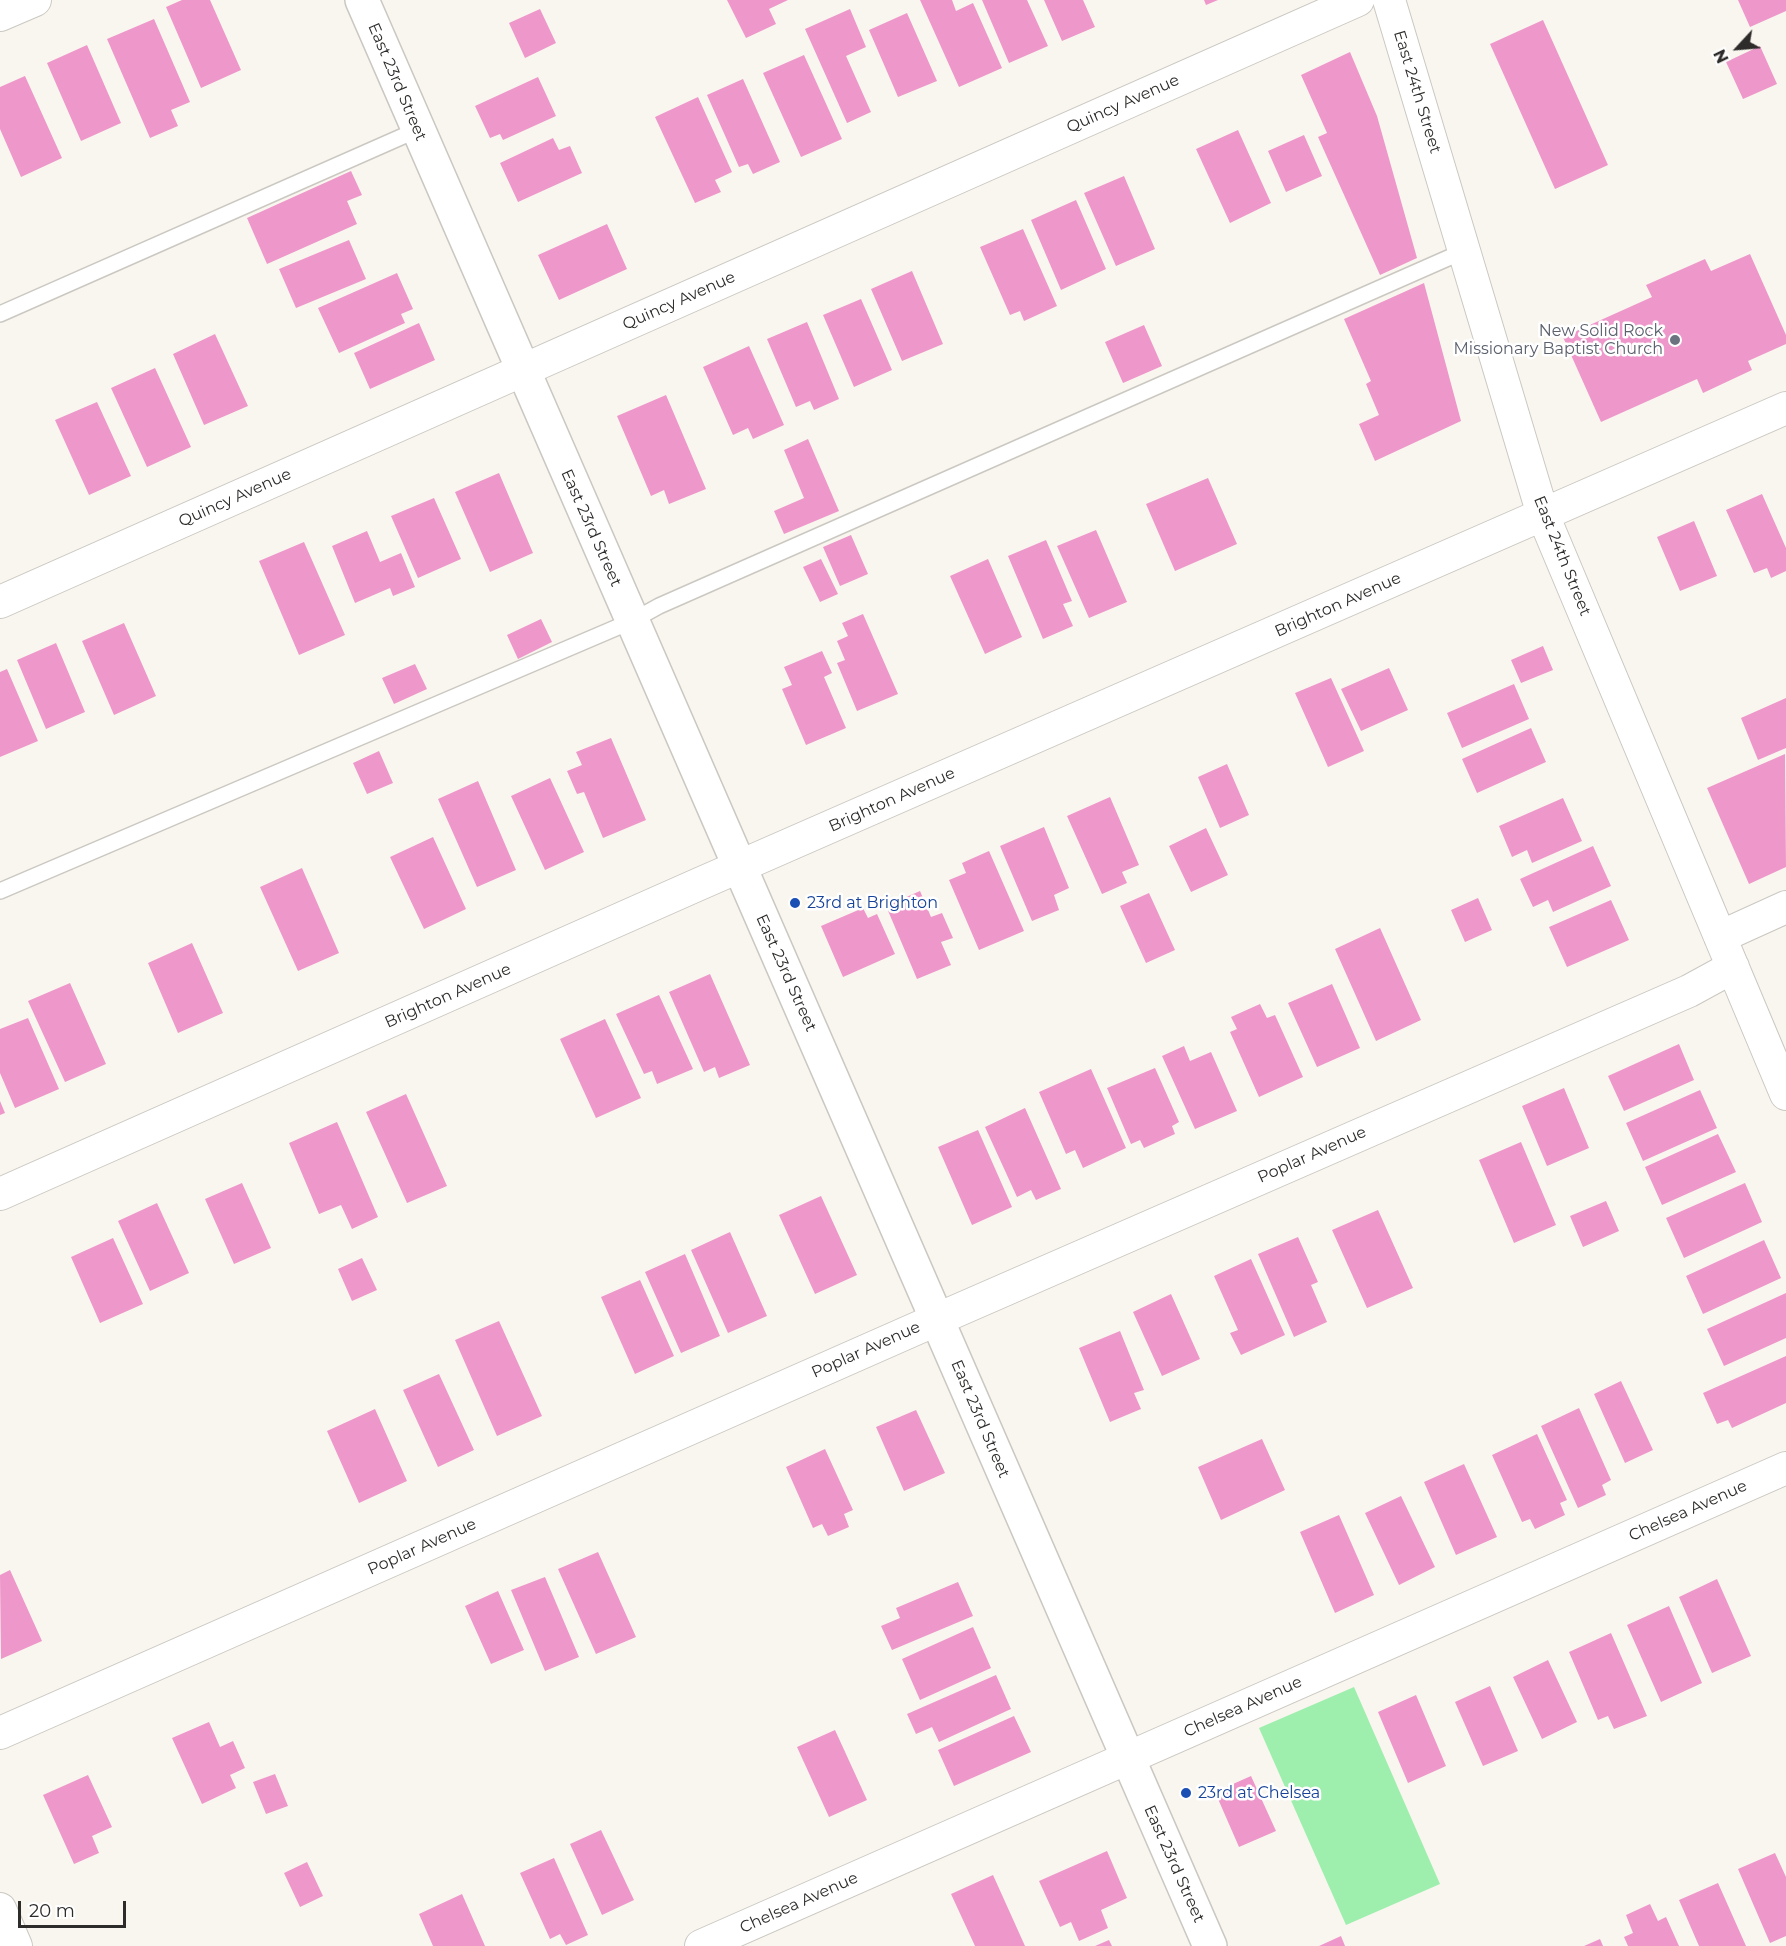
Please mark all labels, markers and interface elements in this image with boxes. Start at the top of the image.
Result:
north arrow [1708,18,1768,78]
street label: East 23rd Street [363,20,431,144]
street label: East 24th Street [1389,28,1445,156]
text: N [1710,46,1733,66]
street label: Quincy Avenue [1064,71,1182,137]
street label: Quincy Avenue [620,268,738,334]
place label: New Solid Rock Missionary Baptist Church [1454,321,1663,359]
marker: New Solid Rock Missionary Baptist Church [1668,333,1682,347]
street label: Quincy Avenue [176,465,294,531]
street label: East 23rd Street [557,466,625,590]
street label: East 24th Street [1529,493,1595,619]
street label: Brighton Avenue [1272,569,1404,641]
street label: Brighton Avenue [826,764,958,836]
place label: 23rd at Brighton [807,893,938,913]
marker: 23rd at Brighton [788,896,802,910]
street label: East 23rd Street [752,911,820,1035]
street label: Brighton Avenue [382,960,514,1032]
street label: Poplar Avenue [1255,1122,1369,1188]
street label: Poplar Avenue [809,1317,923,1383]
street label: East 23rd Street [946,1357,1014,1481]
street label: Chelsea Avenue [1626,1476,1750,1546]
street label: Poplar Avenue [365,1514,479,1580]
street label: Chelsea Avenue [1181,1672,1305,1742]
place label: 23rd at Chelsea [1198,1783,1320,1803]
marker: 23rd at Chelsea [1179,1786,1193,1800]
street label: East 23rd Street [1140,1802,1208,1926]
street label: Chelsea Avenue [737,1868,861,1938]
scale bar [21,1889,129,1927]
text: 20 m [29,1900,75,1922]

